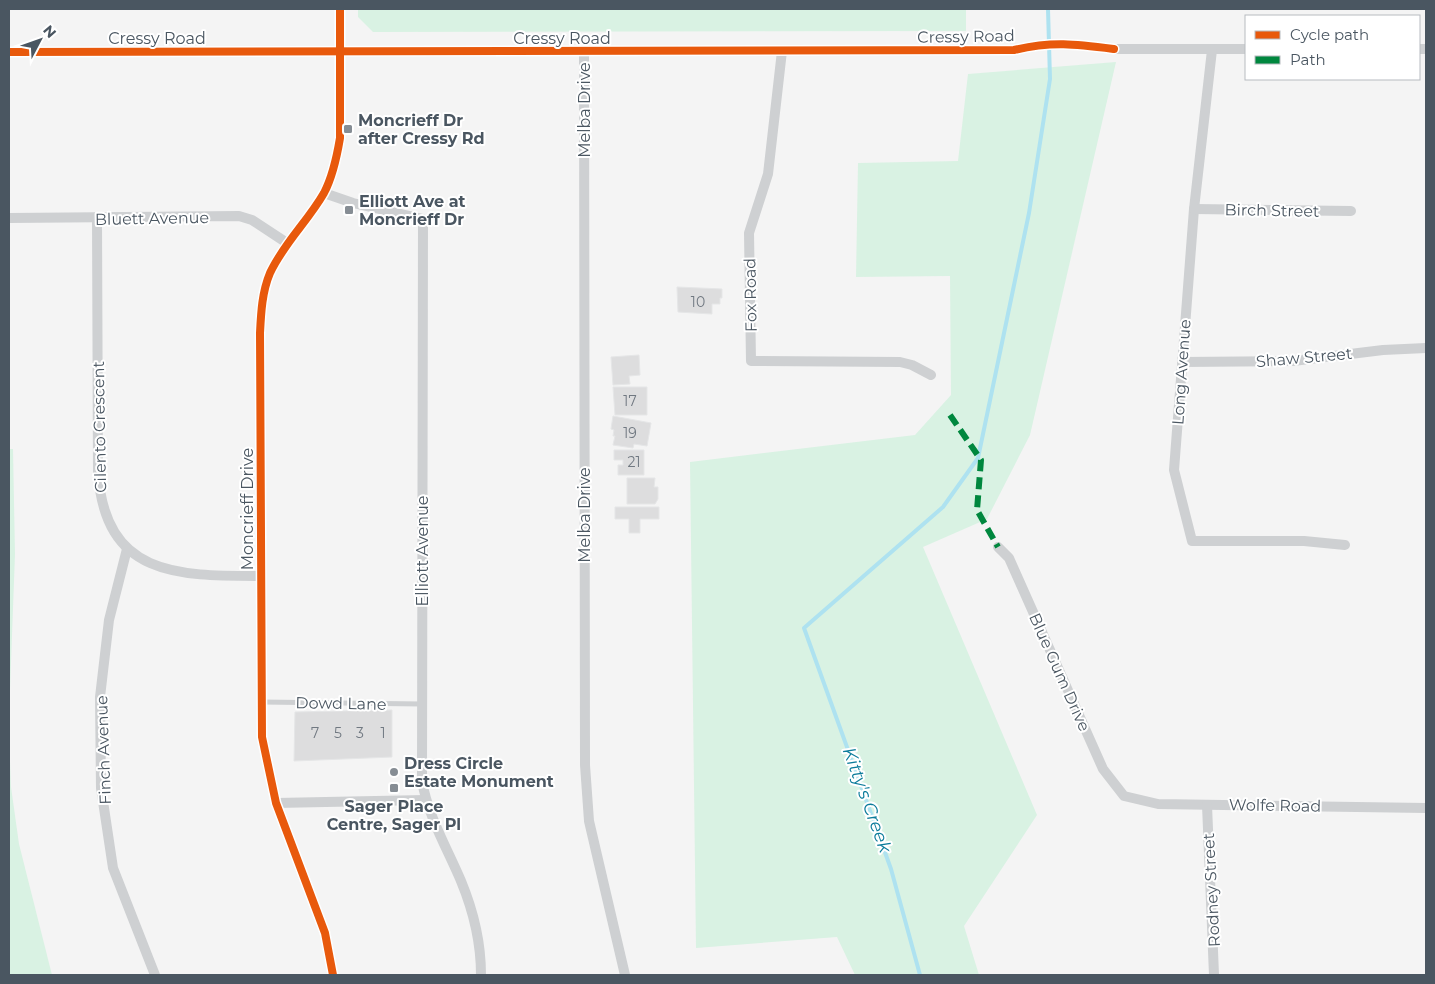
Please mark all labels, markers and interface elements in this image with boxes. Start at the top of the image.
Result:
north arrow [15,15,65,65]
legend [1245,15,1420,80]
text: N [39,21,60,42]
text: Cycle path [1290,25,1369,44]
street label: Cressy Road [917,26,1015,47]
street label: Cressy Road [108,29,206,48]
street label: Cressy Road [513,29,611,48]
text: Path [1290,50,1326,69]
street label: Melba Drive [575,62,594,158]
place label: Moncrieff Dr after Cressy Rd [358,111,485,148]
marker: Moncrieff Dr after Cressy Rd [342,123,354,135]
place label: Elliott Ave at Moncrieff Dr [359,192,466,229]
street label: Birch Street [1224,200,1320,221]
marker: Elliott Ave at Moncrieff Dr [343,204,355,216]
street label: Bluett Avenue [95,208,209,229]
street label: Fox Road [740,258,761,332]
house number: 10 [691,293,705,311]
street label: Long Avenue [1168,319,1195,425]
street label: Shaw Street [1255,344,1353,371]
street label: Cilento Crescent [89,360,110,493]
house number: 17 [623,392,637,410]
house number: 19 [623,424,637,442]
street label: Moncrieff Drive [238,448,257,570]
house number: 21 [627,453,641,471]
street label: Melba Drive [575,467,594,563]
street label: Elliott Avenue [413,496,432,607]
street label: Blue Gum Drive [1025,610,1094,734]
street label: Dowd Lane [295,693,387,714]
street label: Finch Avenue [92,695,115,805]
house number: 7 [311,724,319,742]
house number: 5 [334,724,342,742]
house number: 3 [356,724,364,742]
house number: 1 [380,724,386,742]
water label: Kitty's Creek [838,744,897,857]
place label: Dress Circle Estate Monument [404,754,554,791]
marker: Dress Circle Estate Monument [388,766,400,778]
marker: Sager Place Centre, Sager Pl [388,782,400,794]
street label: Wolfe Road [1229,795,1321,816]
place label: Sager Place Centre, Sager Pl [327,797,461,834]
street label: Rodney Street [1199,832,1224,947]

